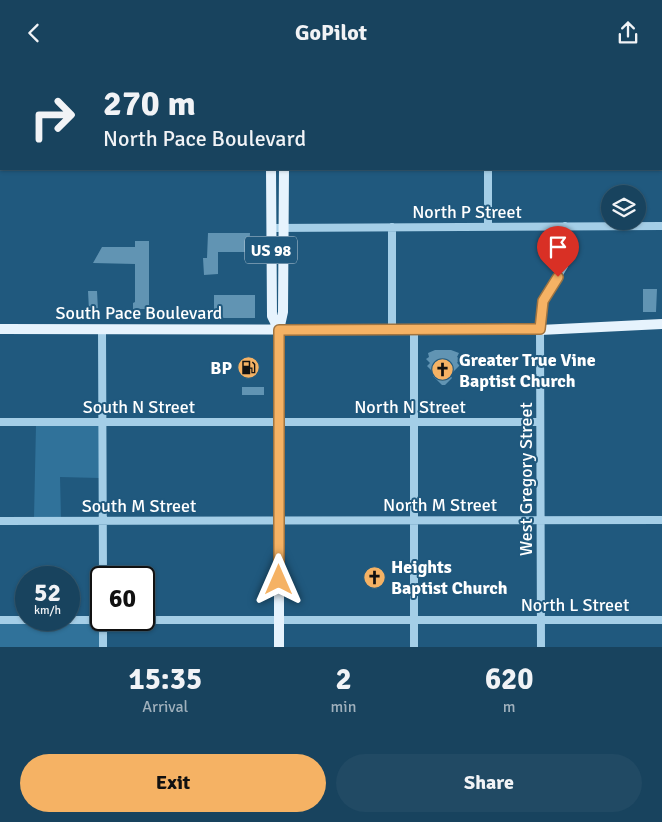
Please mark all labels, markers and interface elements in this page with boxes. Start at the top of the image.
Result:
icon: back [20,19,48,47]
text: GoPilot [295,19,367,46]
icon: share [614,19,642,47]
text: 270 m [103,82,196,125]
icon: right [20,85,85,150]
text: North Pace Boulevard [103,125,306,152]
map controls [601,185,646,230]
button: layers [601,185,646,230]
street label: North P Street [412,201,522,223]
pin [537,226,579,277]
icon: arrive [544,233,572,261]
road number: US 98 [245,237,297,263]
street label: South Pace Boulevard [56,302,222,324]
place label: Greater True Vine Baptist Church [459,349,596,392]
fuel station icon: BP [236,356,260,380]
place label: BP [210,357,232,379]
church icon: Greater True Vine Baptist Church [431,358,455,382]
street label: South N Street [83,396,195,418]
street label: North N Street [354,396,466,418]
street label: West Gregory Street [515,402,537,556]
street label: North M Street [383,494,497,516]
street label: South M Street [82,495,196,517]
position arrow [252,553,304,605]
place label: Heights Baptist Church [391,556,508,599]
church icon: Heights Baptist Church [363,565,387,589]
speed limit sign: 60 [90,566,155,631]
text: 52 [34,577,61,608]
street label: North L Street [521,594,629,616]
text: km/h [34,603,61,618]
text: 15:35 [128,661,202,698]
text: 2 [335,661,352,698]
text: 620 [485,661,533,698]
text: Arrival [142,697,188,717]
text: min [331,697,356,717]
text: m [503,697,516,717]
button: Exit [20,754,326,812]
button: Share [336,754,642,812]

